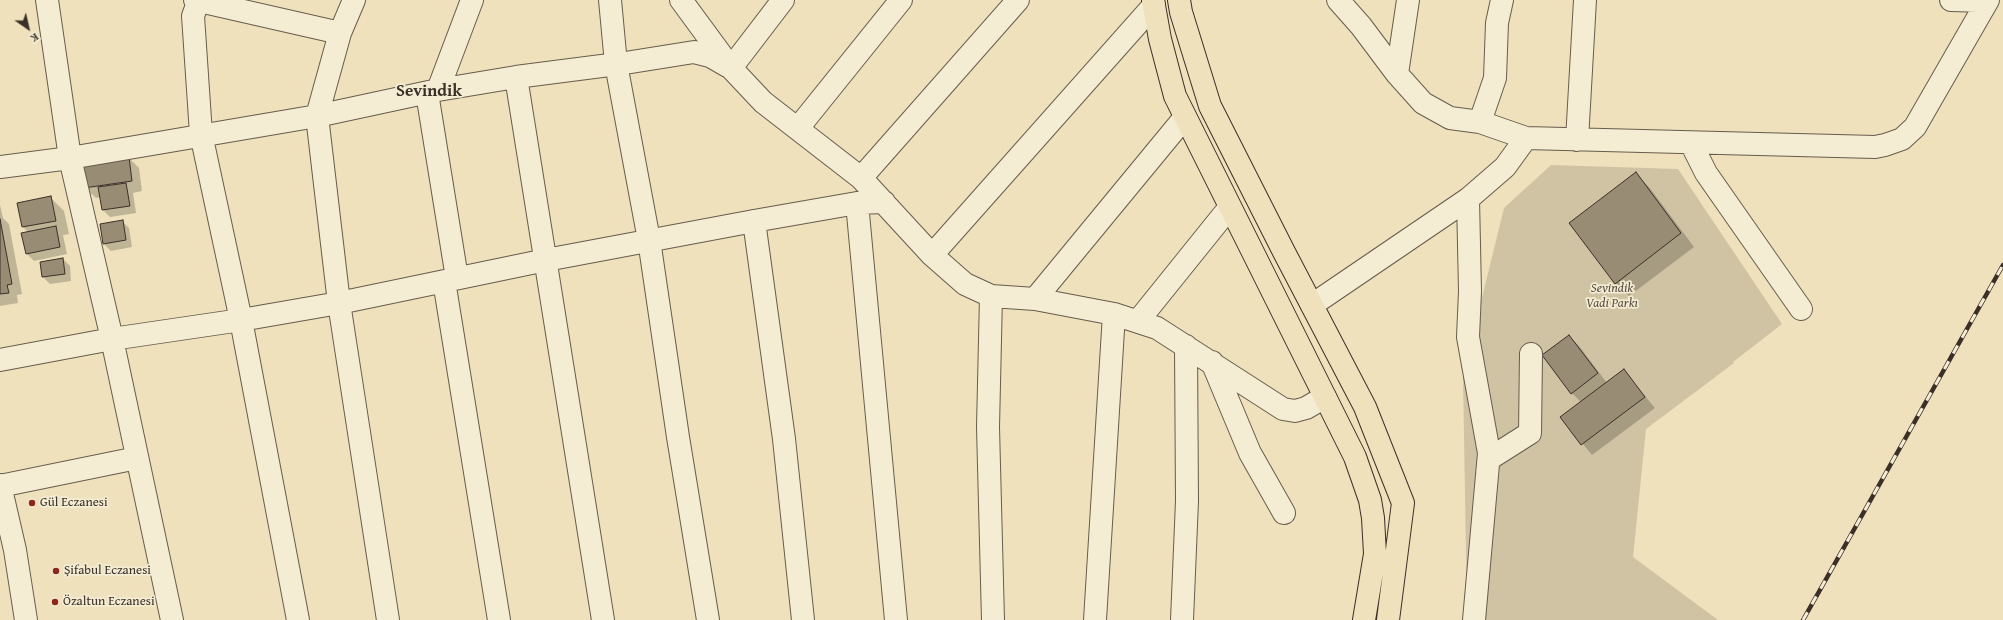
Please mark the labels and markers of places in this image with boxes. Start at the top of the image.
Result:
place label: Gül Eczanesi [40,495,108,511]
marker: Gül Eczanesi [27,498,37,508]
place label: Şifabul Eczanesi [64,563,151,579]
marker: Şifabul Eczanesi [51,566,61,576]
place label: Özaltun Eczanesi [63,594,155,610]
marker: Özaltun Eczanesi [50,597,60,607]

